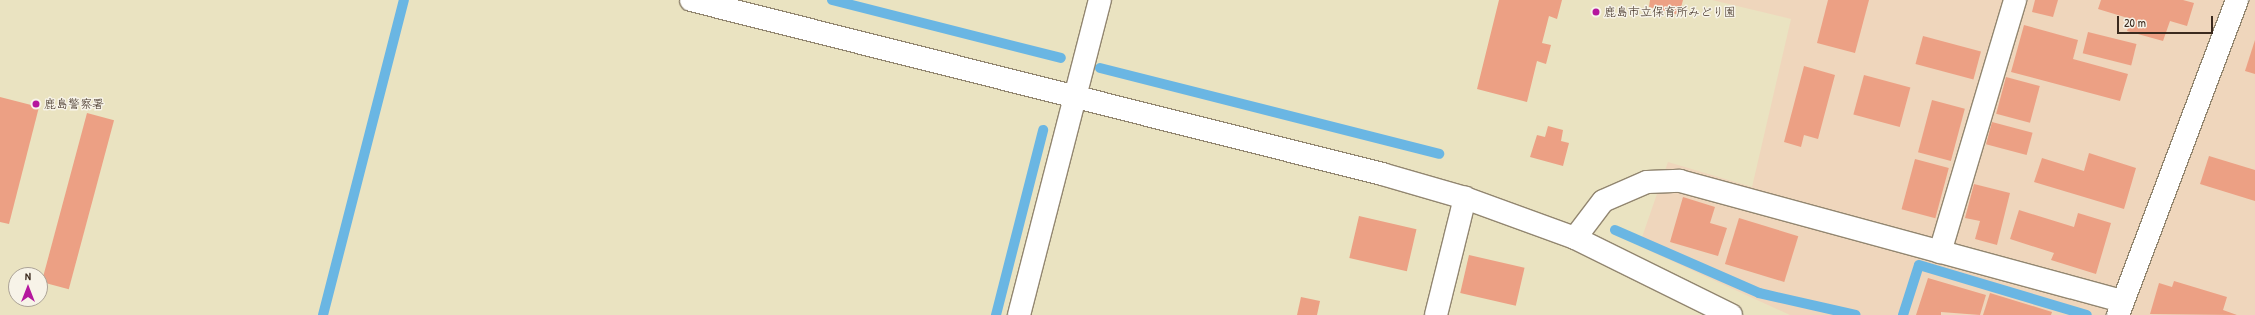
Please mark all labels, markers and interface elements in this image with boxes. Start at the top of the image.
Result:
place label: 鹿島市立保育所みどり園 [1604,5,1736,19]
marker: 鹿島市立保育所みどり園 [1591,7,1601,17]
scale bar [2119,8,2215,34]
text: 20 m [2124,14,2146,31]
place label: 鹿島警察署 [44,97,104,111]
marker: 鹿島警察署 [31,99,41,109]
north arrow [8,267,48,307]
text: N [25,269,31,283]

